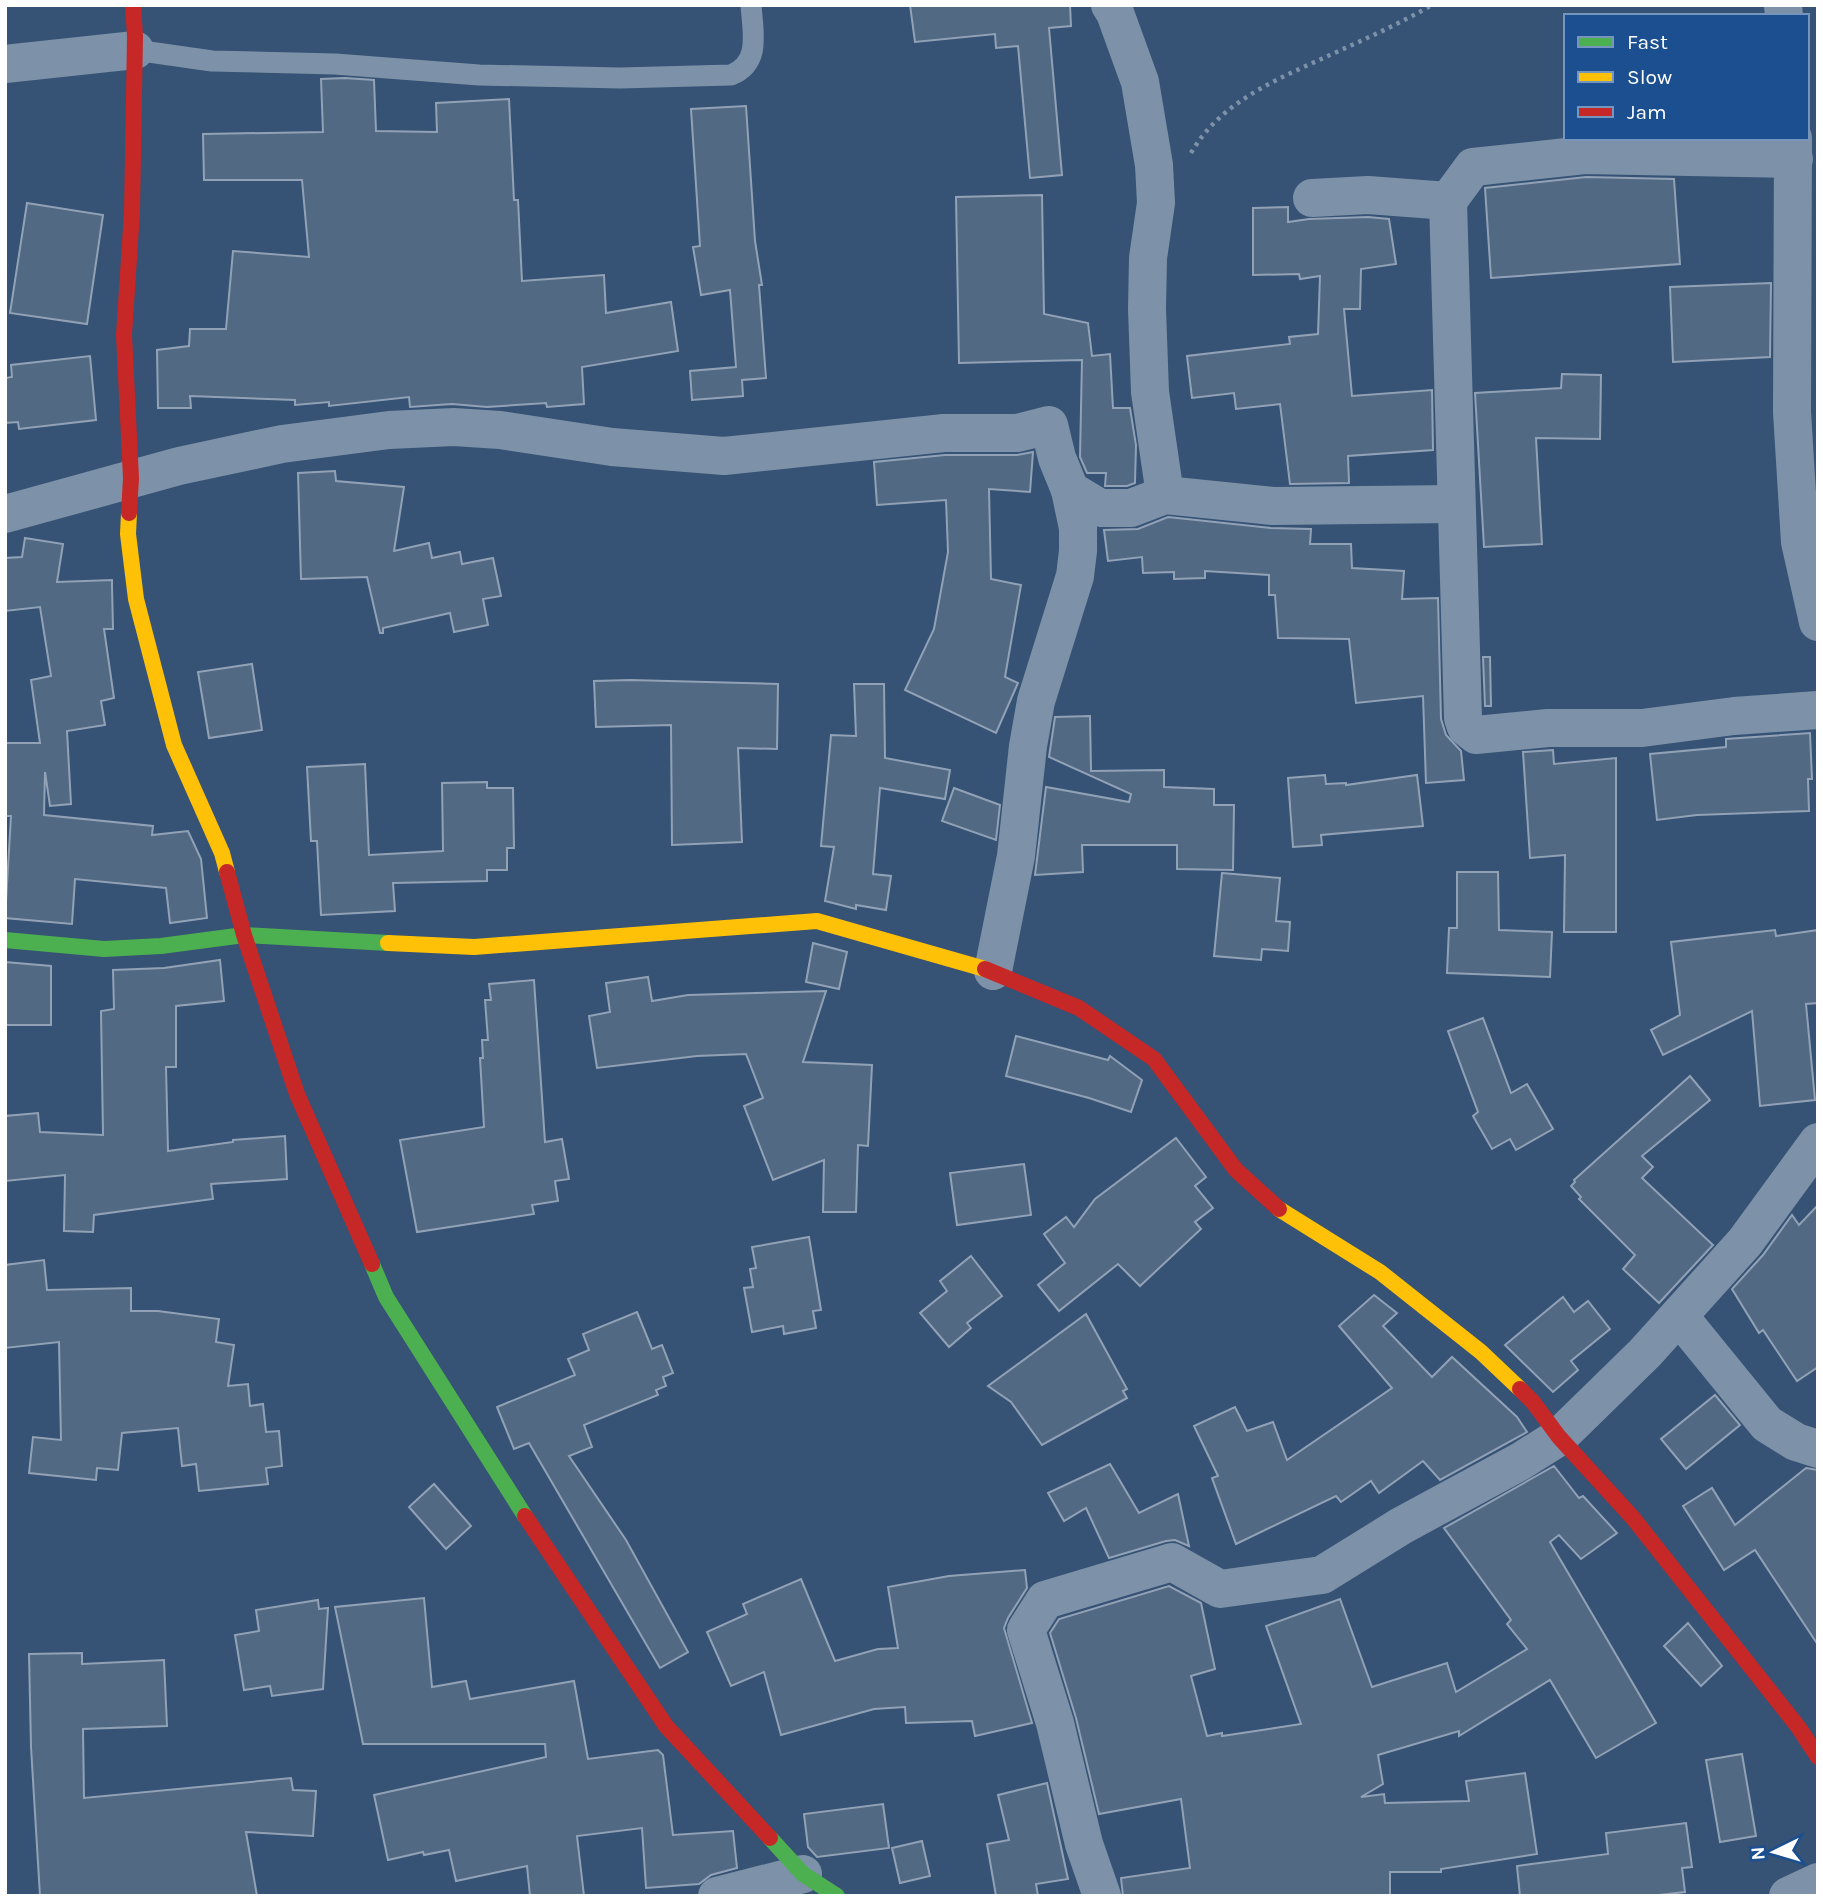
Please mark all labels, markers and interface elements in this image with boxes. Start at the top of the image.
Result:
legend [1564,14,1809,140]
text: Fast [1627,30,1668,54]
text: Slow [1627,65,1672,89]
text: Jam [1627,100,1667,124]
north arrow [1739,1817,1809,1887]
text: N [1747,1846,1770,1861]

